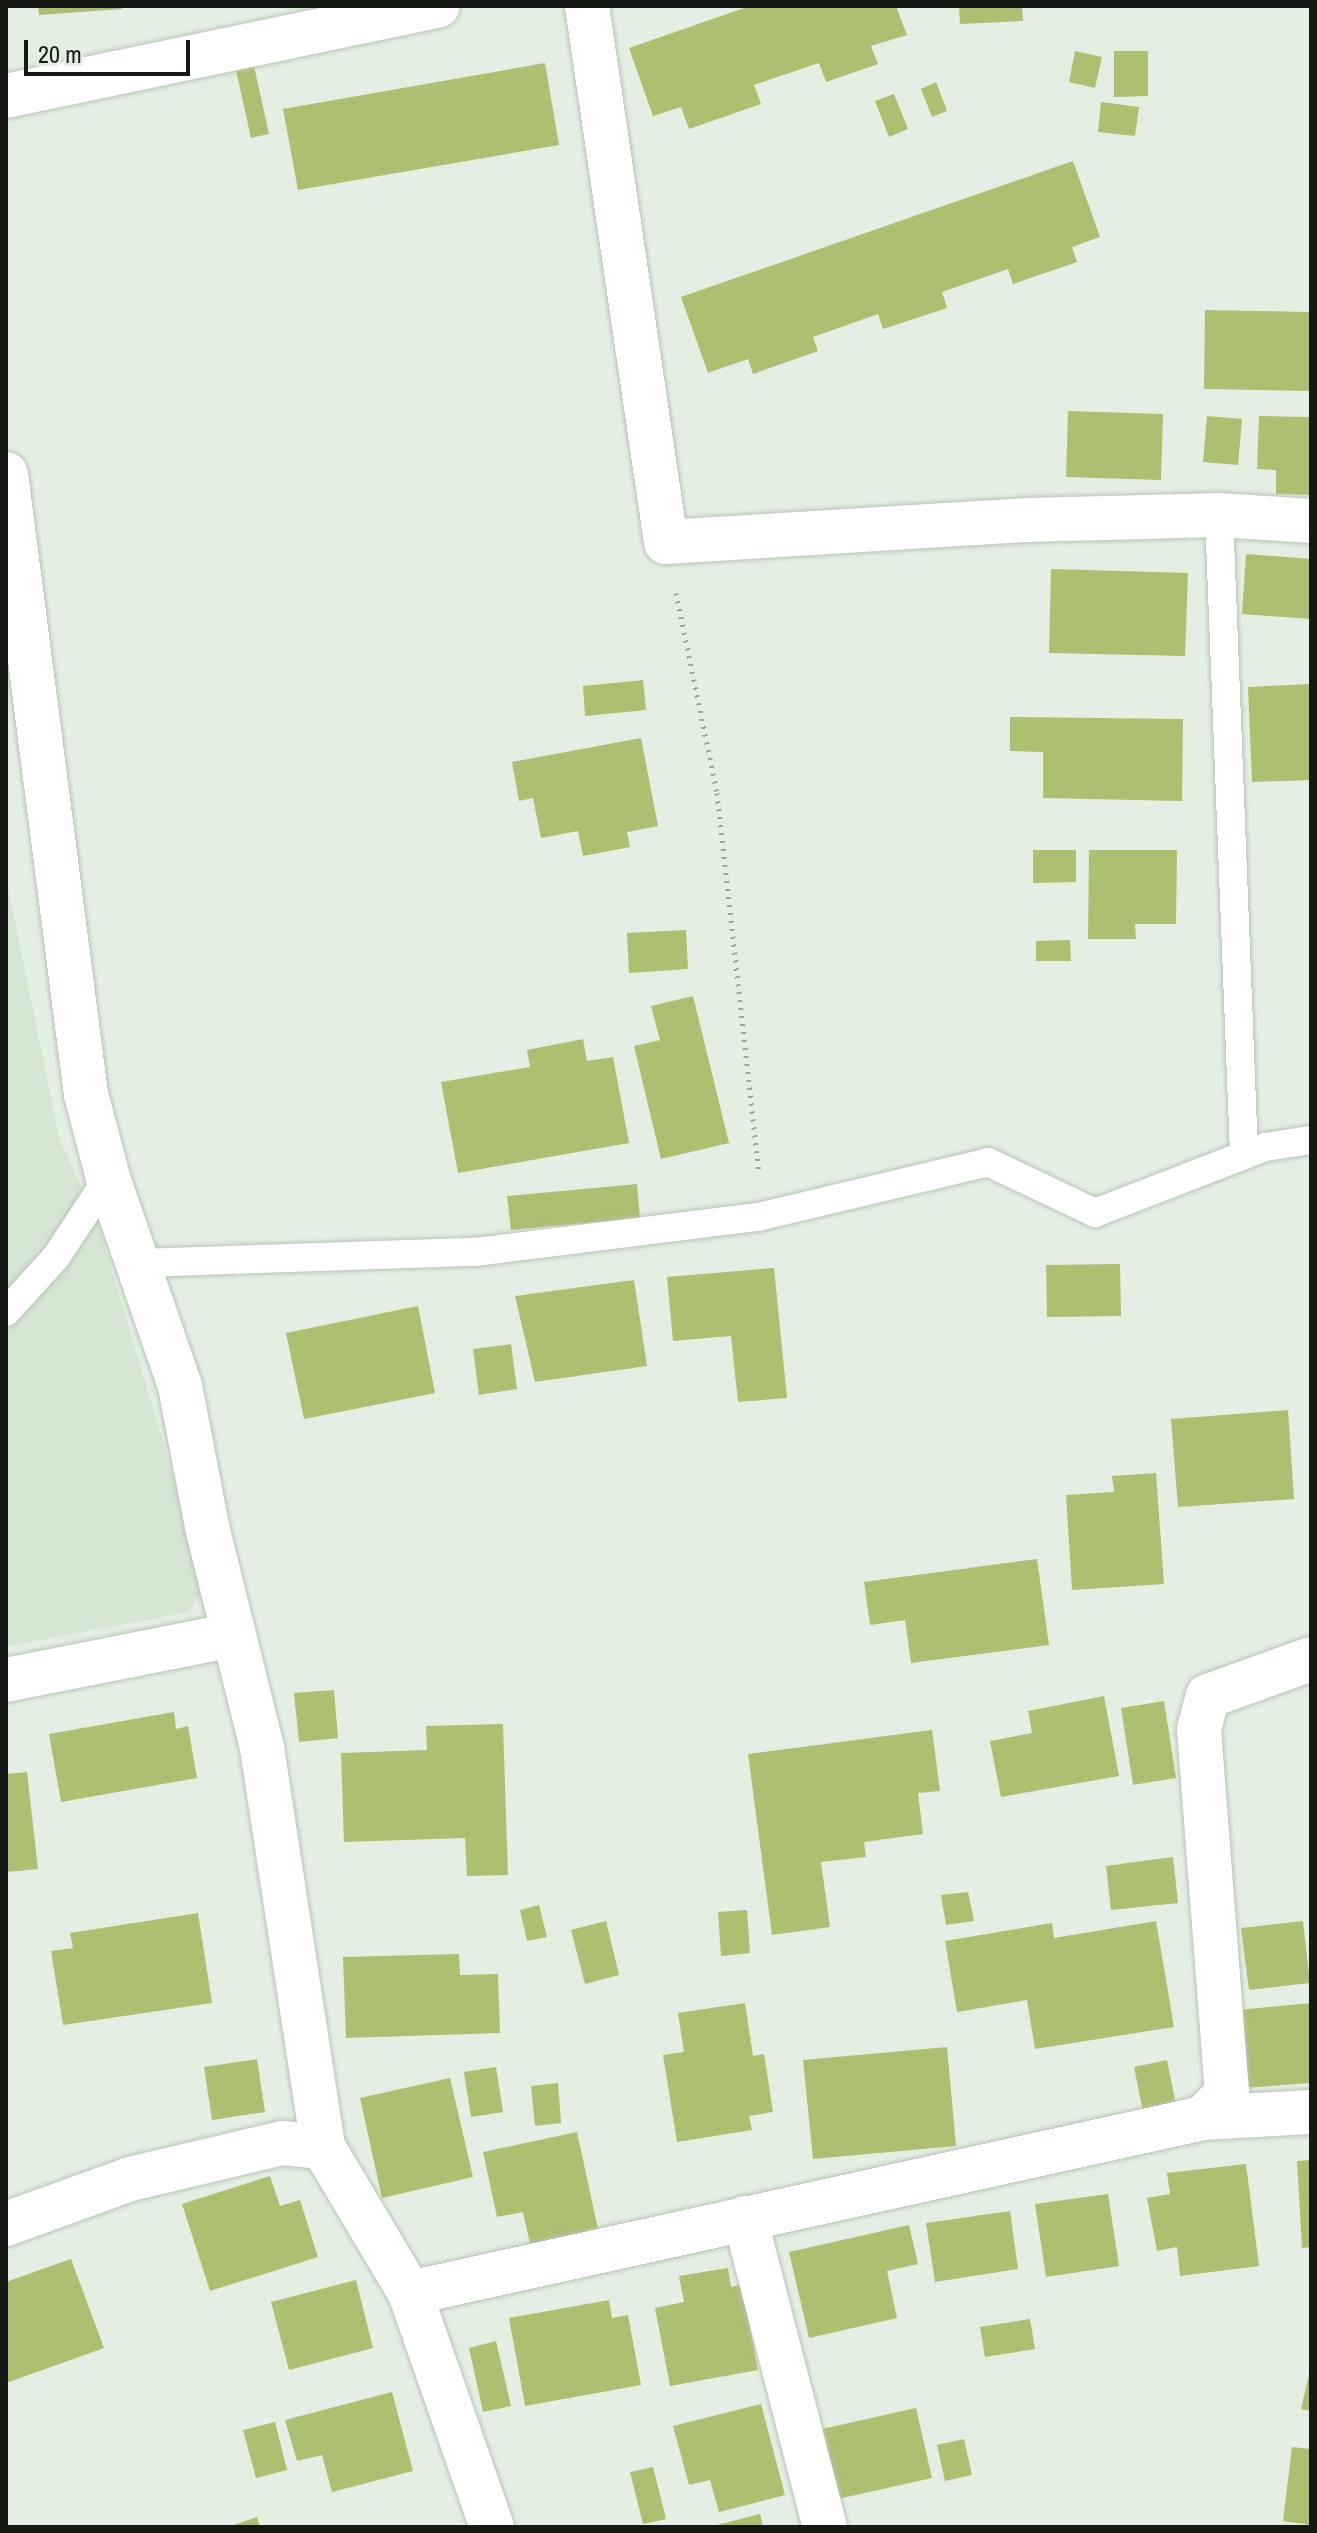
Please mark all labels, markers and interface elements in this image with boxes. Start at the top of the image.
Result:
scale bar [28,24,194,74]
text: 20 m [38,38,82,70]

